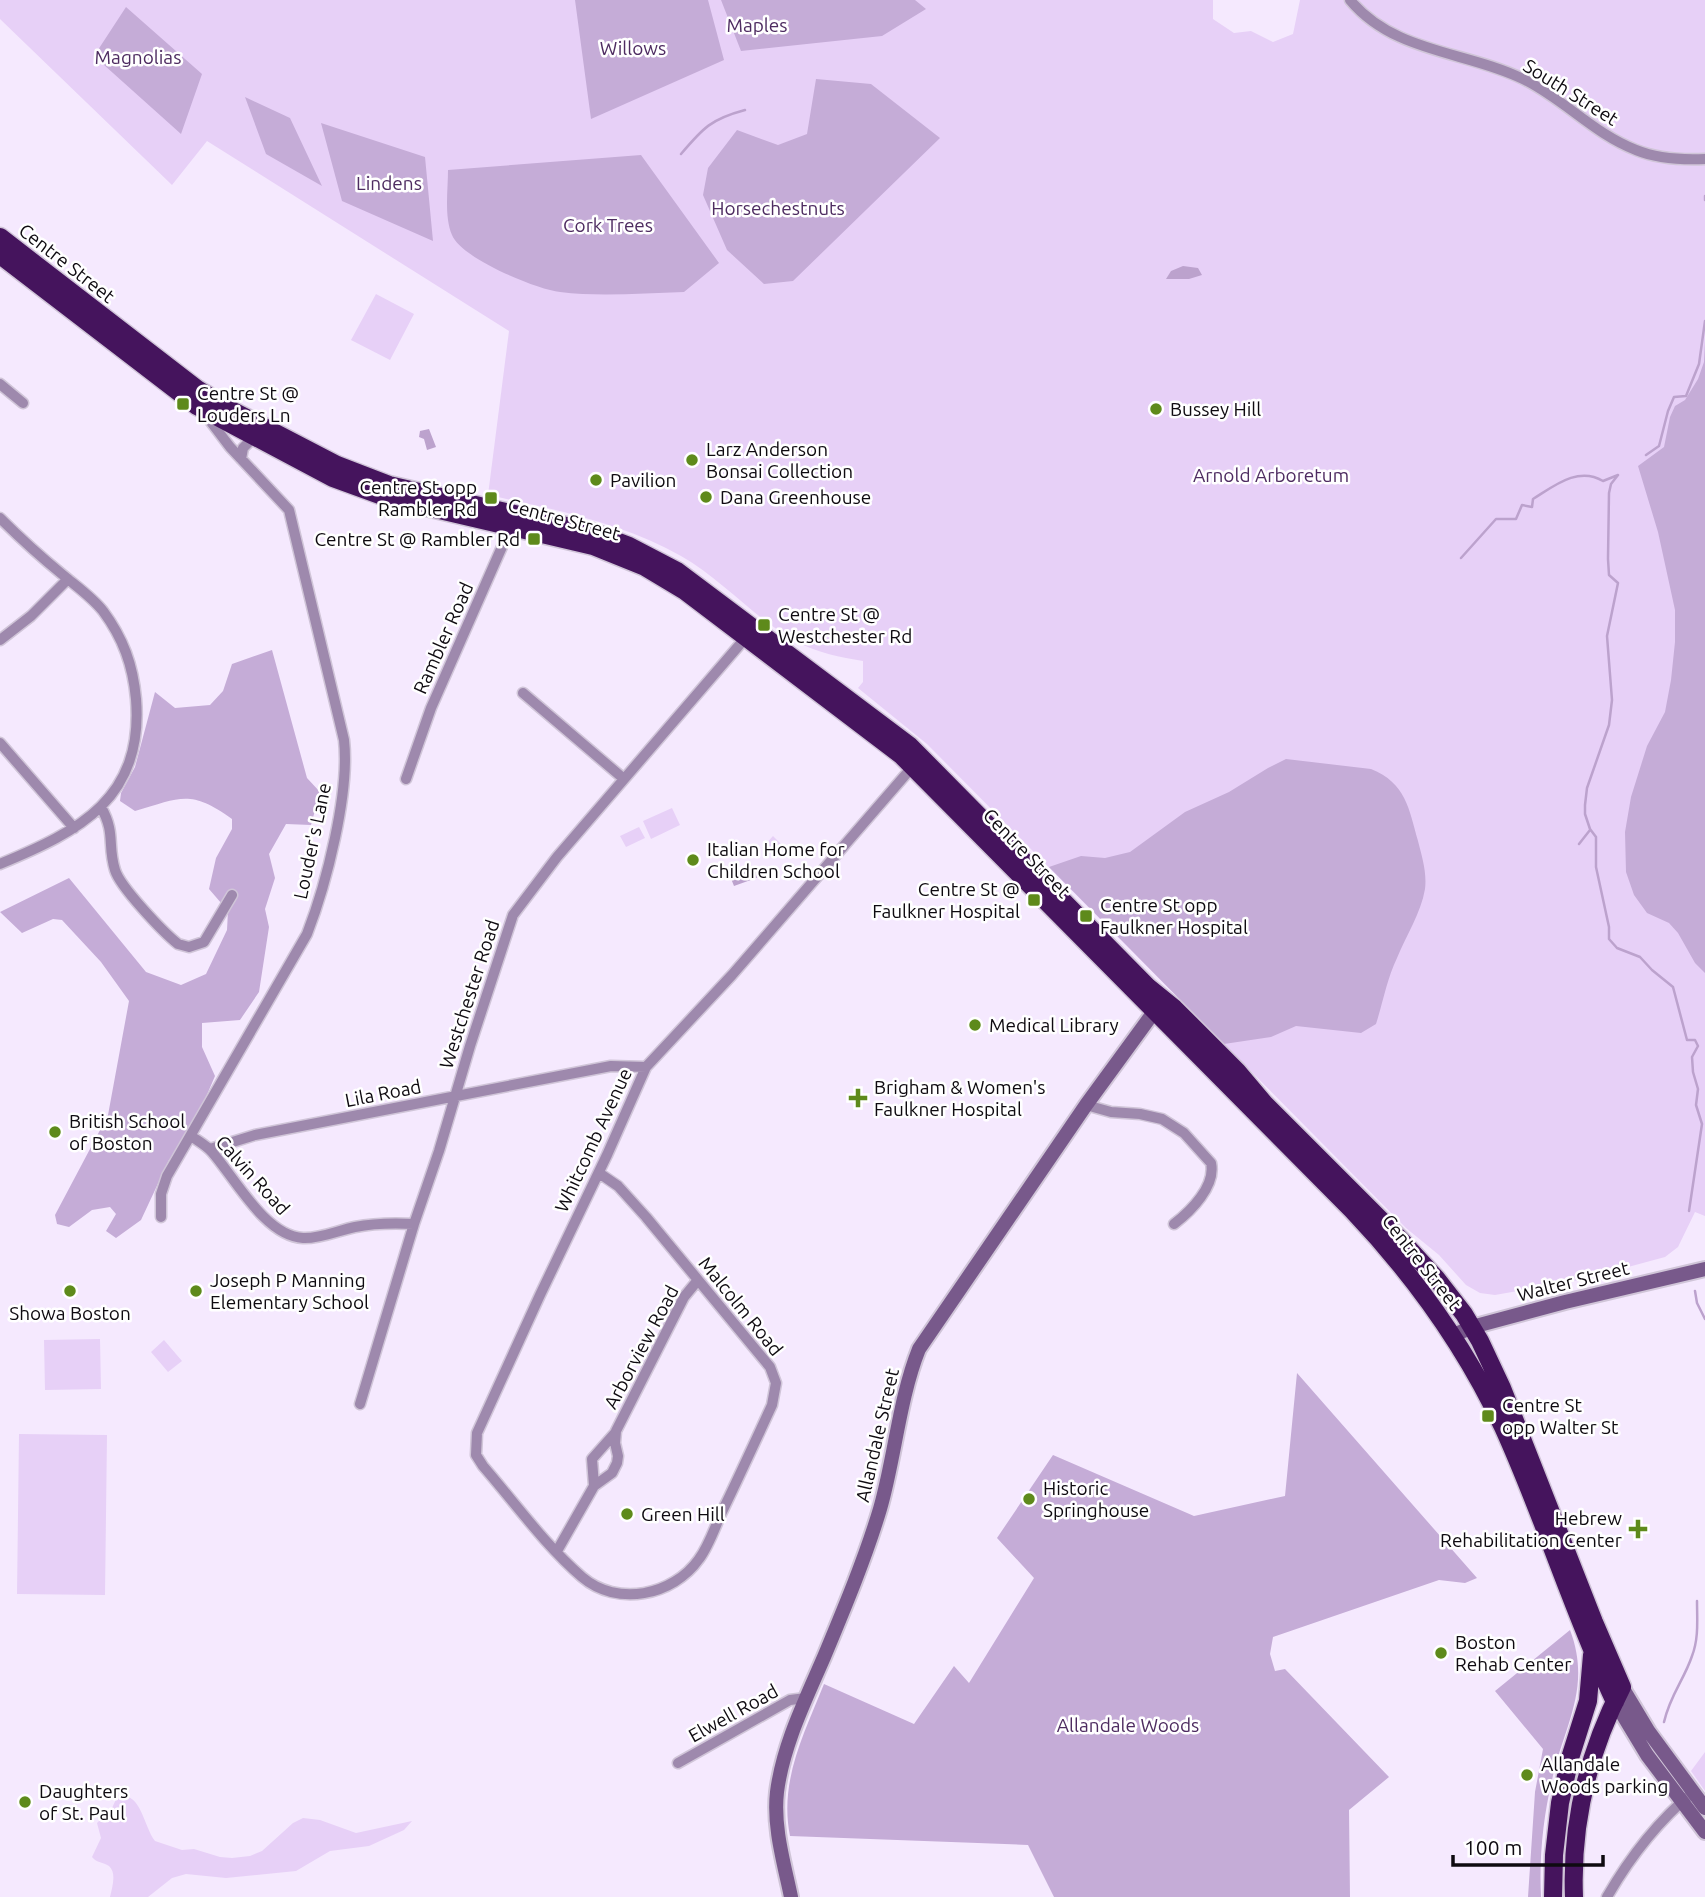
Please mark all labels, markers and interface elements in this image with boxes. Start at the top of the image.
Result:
park label: Maples [726,14,788,36]
park label: Willows [600,37,666,59]
park label: Magnolias [95,46,181,68]
street label: South Street [1520,54,1623,130]
park label: Lindens [356,172,422,194]
park label: Horsechestnuts [711,197,845,219]
park label: Cork Trees [563,214,653,236]
street label: Centre Street [15,219,120,308]
place label: Centre St @ Louders Ln [197,382,299,426]
marker: Centre St @ Louders Ln [175,396,191,412]
place label: Bussey Hill [1170,398,1261,420]
marker: Bussey Hill [1148,401,1164,417]
place label: Larz Anderson Bonsai Collection [706,438,853,482]
marker: Larz Anderson Bonsai Collection [684,452,700,468]
park label: Arnold Arboretum [1193,464,1349,486]
place label: Pavilion [610,469,676,491]
marker: Pavilion [588,472,604,488]
place label: Centre St opp Rambler Rd [359,476,477,520]
place label: Dana Greenhouse [720,486,871,508]
marker: Dana Greenhouse [698,489,714,505]
marker: Centre St opp Rambler Rd [483,490,499,506]
street label: Centre Street [505,493,623,545]
place label: Centre St @ Rambler Rd [314,528,520,550]
marker: Centre St @ Rambler Rd [526,531,542,547]
street label: Rambler Road [409,579,477,697]
place label: Centre St @ Westchester Rd [778,603,912,647]
marker: Centre St @ Westchester Rd [756,617,772,633]
street label: Louder's Lane [289,781,335,901]
street label: Centre Street [979,804,1075,903]
place label: Italian Home for Children School [707,838,845,882]
marker: Italian Home for Children School [685,852,701,868]
place label: Centre St @ Faulkner Hospital [872,878,1020,922]
marker: Centre St @ Faulkner Hospital [1026,892,1042,908]
place label: Centre St opp Faulkner Hospital [1100,894,1248,938]
marker: Centre St opp Faulkner Hospital [1078,908,1094,924]
street label: Westchester Road [435,917,503,1071]
place label: Medical Library [989,1014,1119,1036]
marker: Medical Library [967,1017,983,1033]
street label: Whitcomb Avenue [550,1065,636,1215]
street label: Lila Road [343,1075,423,1111]
place label: Brigham & Women's Faulkner Hospital [874,1076,1046,1120]
marker: Brigham & Women's Faulkner Hospital [848,1088,868,1108]
place label: British School of Boston [69,1110,185,1154]
marker: British School of Boston [47,1124,63,1140]
street label: Calvin Road [212,1131,294,1219]
street label: Centre Street [1378,1210,1467,1315]
street label: Malcolm Road [694,1252,788,1360]
street label: Walter Street [1515,1256,1632,1306]
place label: Joseph P Manning Elementary School [210,1269,369,1313]
street label: Arborview Road [599,1281,683,1413]
marker: Showa Boston [62,1283,78,1299]
marker: Joseph P Manning Elementary School [188,1283,204,1299]
place label: Showa Boston [9,1302,131,1324]
street label: Allandale Street [851,1365,903,1504]
place label: Centre St opp Walter St [1502,1394,1619,1438]
marker: Centre St opp Walter St [1480,1408,1496,1424]
place label: Historic Springhouse [1043,1477,1149,1521]
marker: Historic Springhouse [1021,1491,1037,1507]
place label: Green Hill [641,1503,725,1525]
marker: Green Hill [619,1506,635,1522]
place label: Hebrew Rehabilitation Center [1440,1507,1622,1551]
marker: Hebrew Rehabilitation Center [1628,1519,1648,1539]
place label: Boston Rehab Center [1455,1631,1571,1675]
marker: Boston Rehab Center [1433,1645,1449,1661]
street label: Elwell Road [684,1679,782,1747]
park label: Allandale Woods [1057,1714,1199,1736]
place label: Allandale Woods parking [1541,1753,1668,1797]
marker: Allandale Woods parking [1519,1767,1535,1783]
place label: Daughters of St. Paul [39,1780,128,1824]
marker: Daughters of St. Paul [17,1794,33,1810]
scale bar [1453,1824,1604,1868]
text: 100 m [1464,1835,1522,1859]

